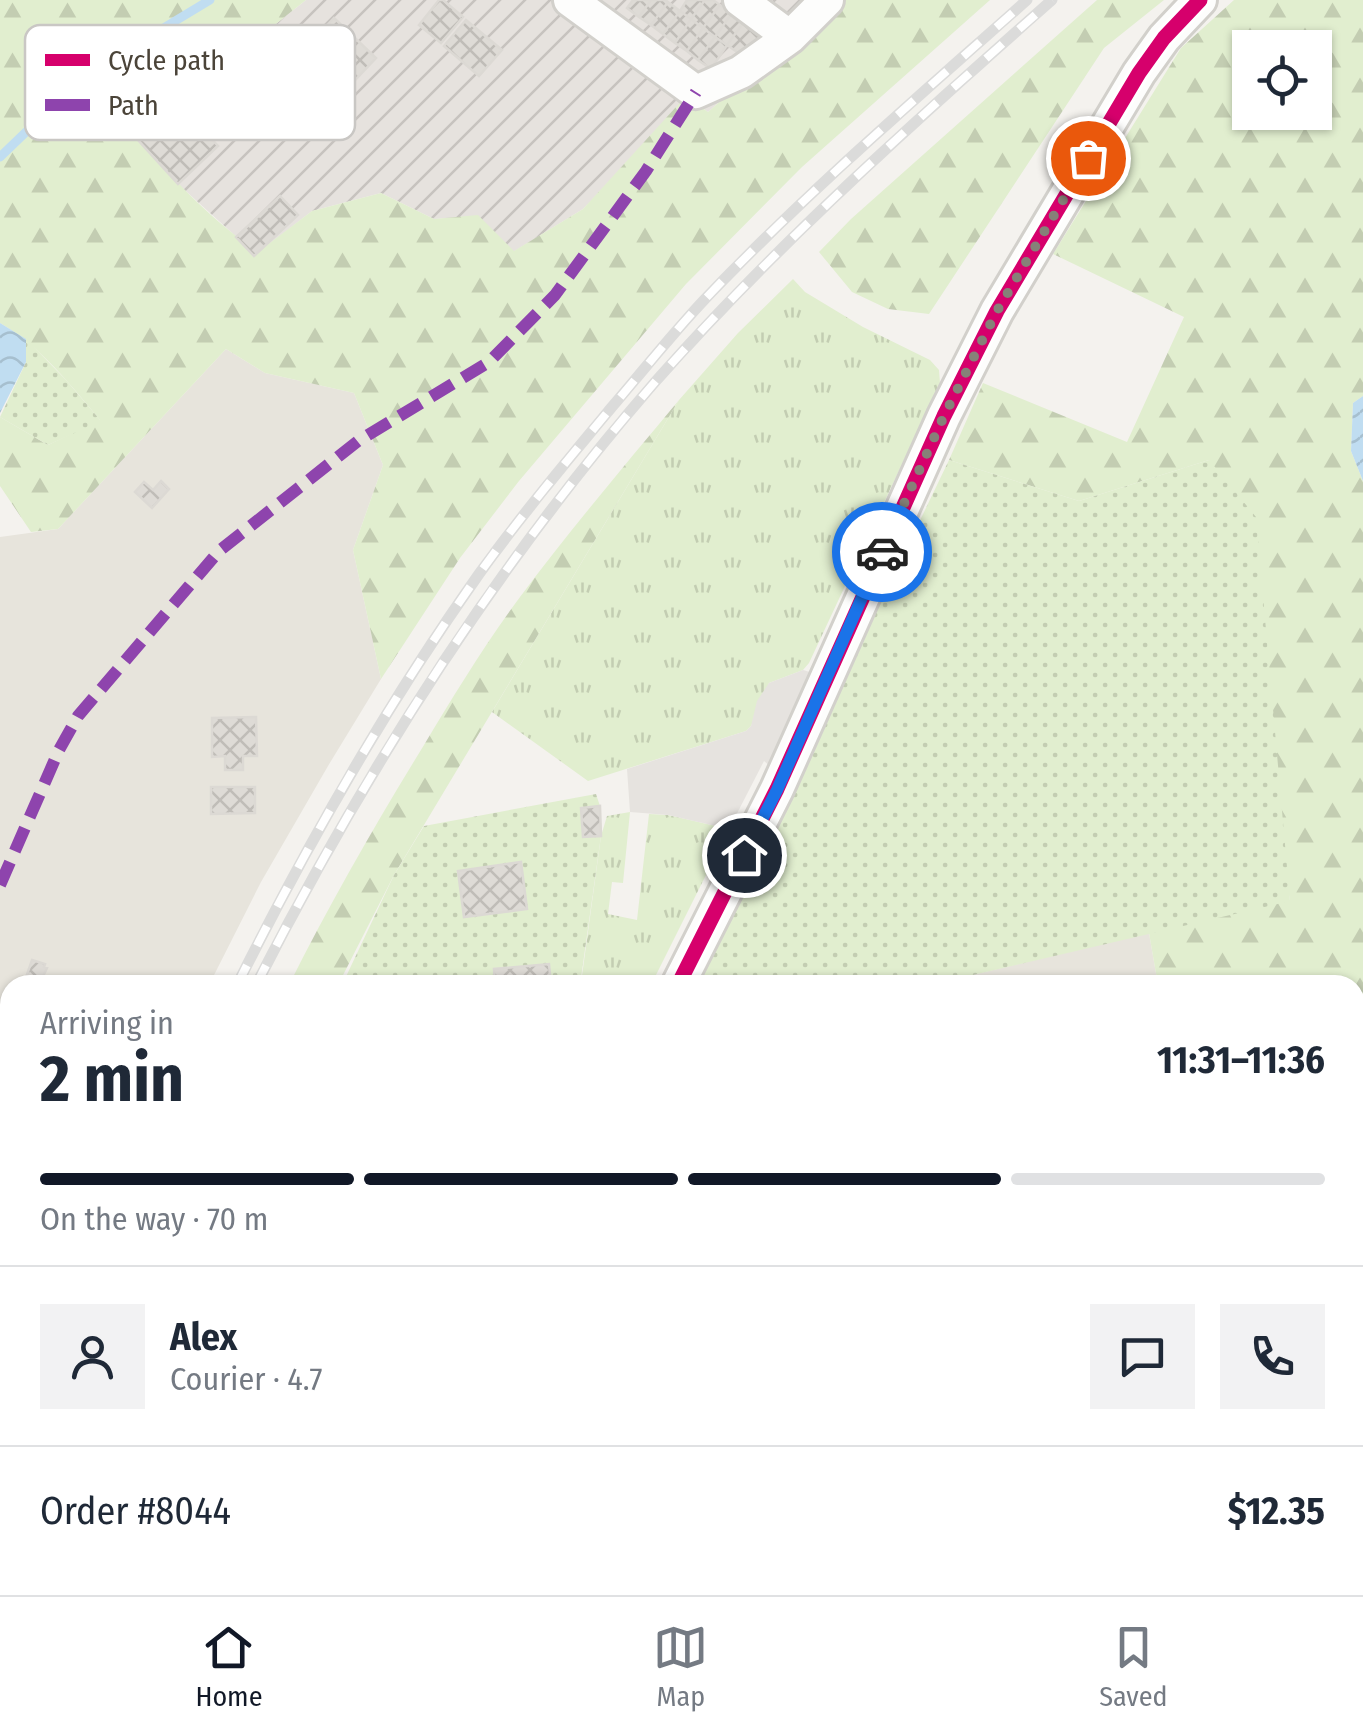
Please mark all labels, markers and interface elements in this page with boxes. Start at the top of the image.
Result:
legend [25,25,355,140]
map controls [1232,30,1332,130]
button: locate [1232,30,1332,130]
text: Cycle path [108,44,225,77]
text: Path [108,89,159,122]
pin [1046,116,1131,201]
icon: bag [1061,131,1116,186]
courier [832,502,932,602]
icon: car [855,525,910,580]
pin [702,813,787,898]
icon: home [717,828,772,883]
text: Arriving in [40,1004,174,1042]
text: 11:31–11:36 [1157,1037,1325,1083]
text: 2 min [40,1040,184,1118]
text: On the way · 70 m [40,1200,268,1238]
button: person [40,1304,145,1409]
button: chat [1090,1304,1195,1409]
button: phone [1220,1304,1325,1409]
text: Alex [170,1314,237,1360]
text: Courier · 4.7 [170,1360,322,1398]
text: Order #8044 [40,1488,231,1534]
text: $12.35 [1228,1488,1325,1534]
tab: Home [195,1620,262,1713]
tab: Map [653,1620,708,1713]
tab: Saved [1099,1620,1168,1713]

